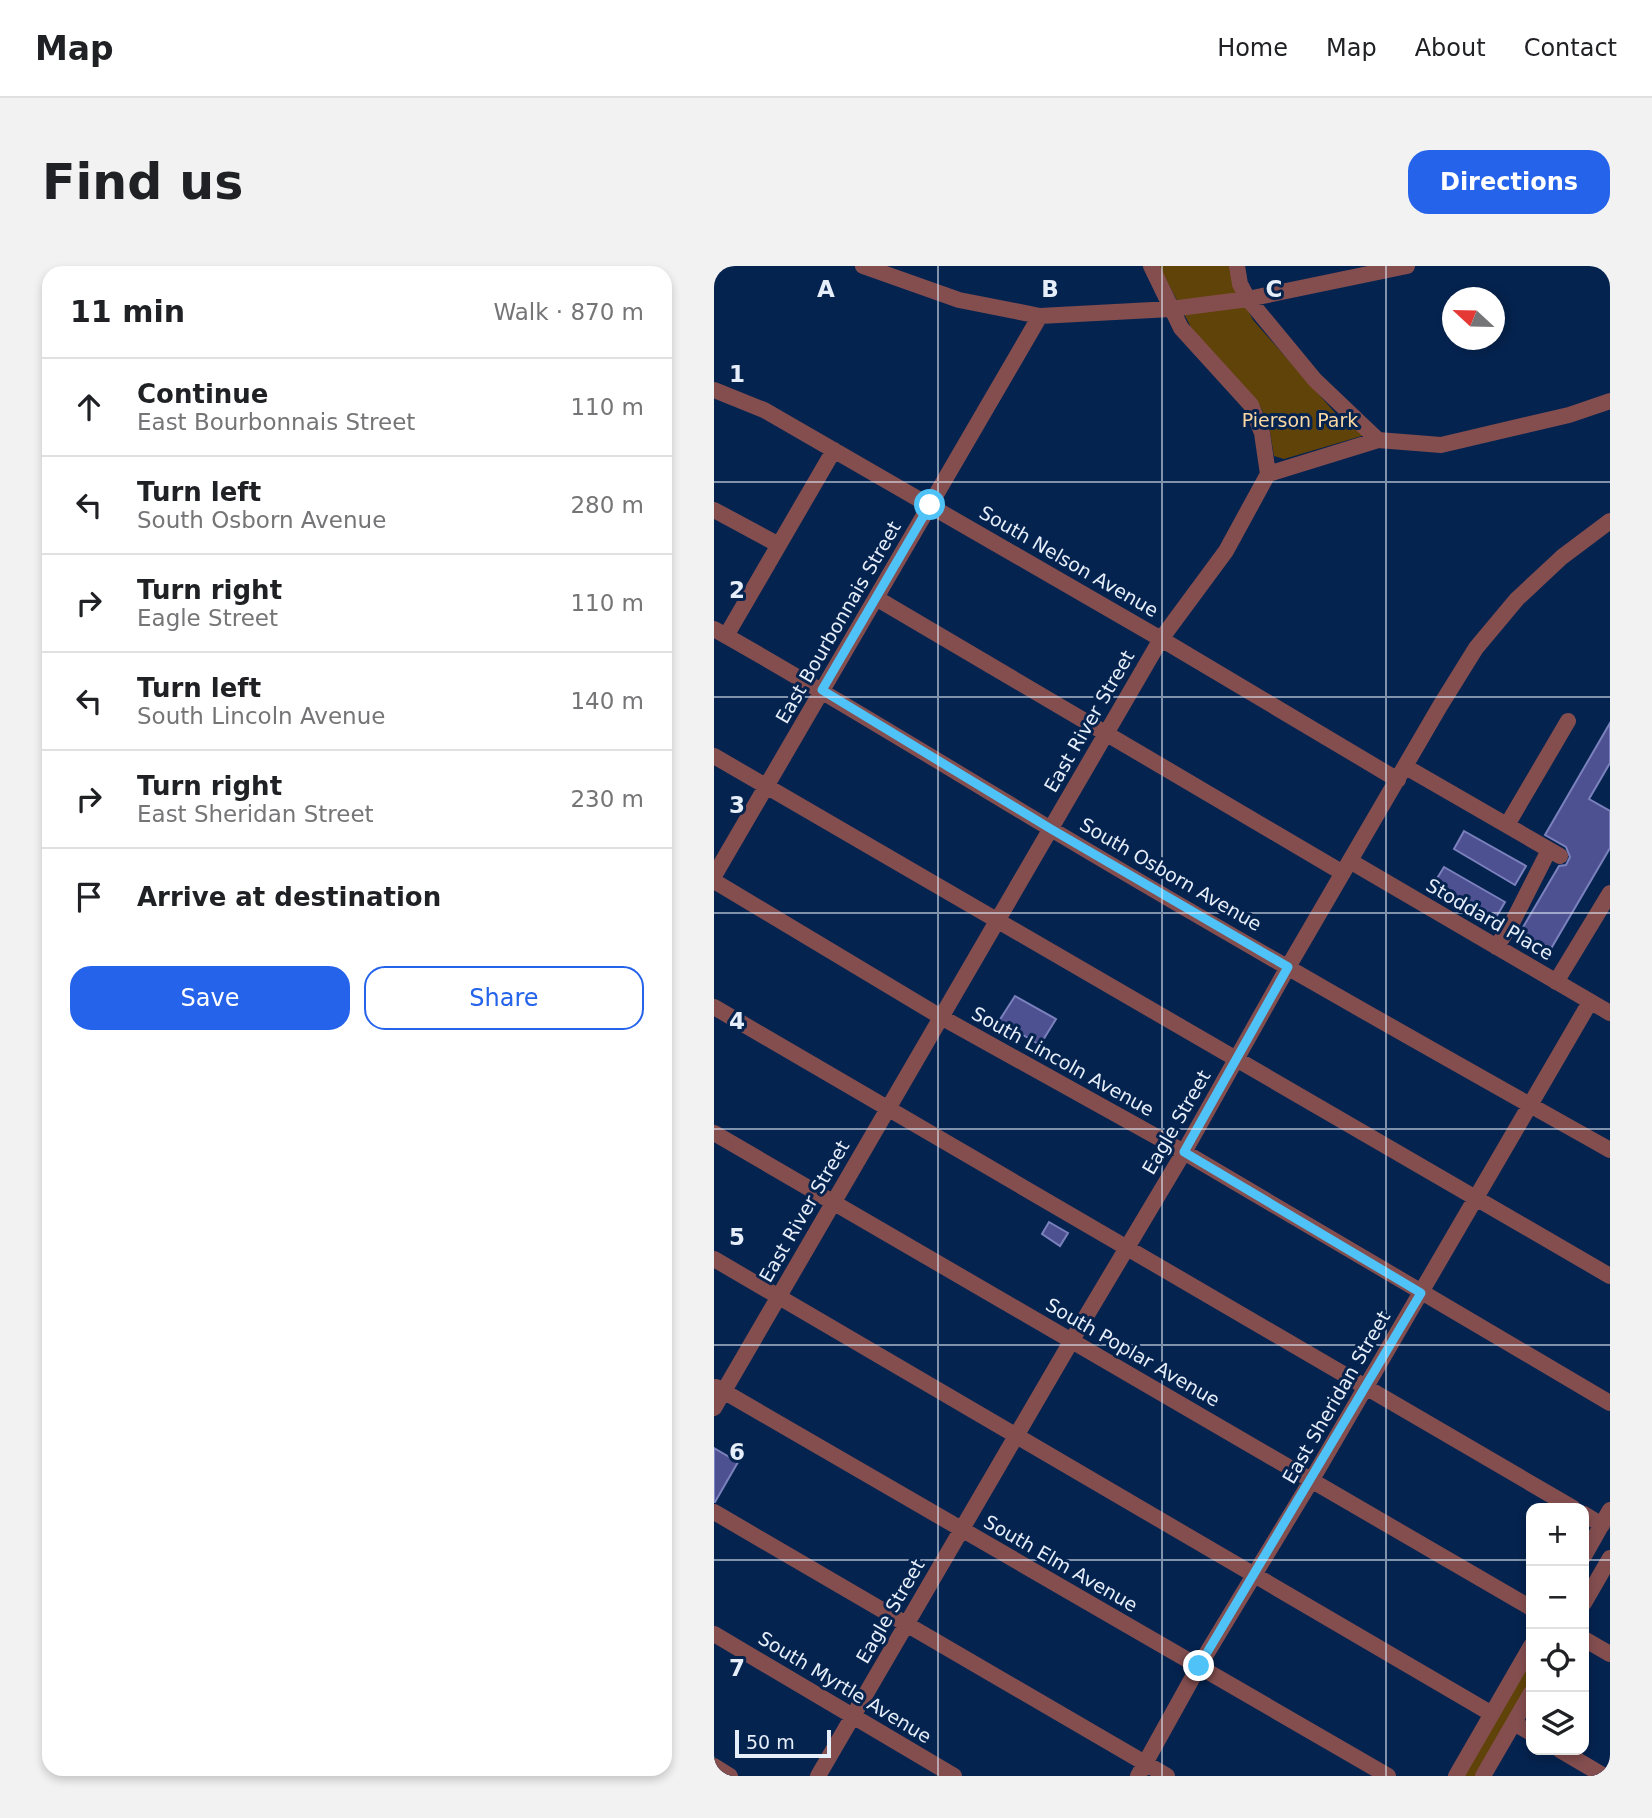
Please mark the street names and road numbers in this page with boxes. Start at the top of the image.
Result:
street label: South Nelson Avenue [976,501,1162,621]
street label: East Bourbonnais Street [771,517,905,727]
street label: East River Street [1039,646,1139,796]
street label: South Osborn Avenue [1076,813,1266,935]
street label: Stoddard Place [1423,874,1557,964]
street label: South Lincoln Avenue [968,1002,1158,1120]
street label: Eagle Street [1137,1066,1215,1178]
street label: East River Street [754,1136,854,1286]
street label: South Poplar Avenue [1042,1293,1224,1411]
street label: East Sheridan Street [1278,1307,1394,1487]
street label: South Elm Avenue [980,1510,1142,1616]
street label: Eagle Street [851,1555,929,1667]
street label: South Myrtle Avenue [755,1627,935,1747]

